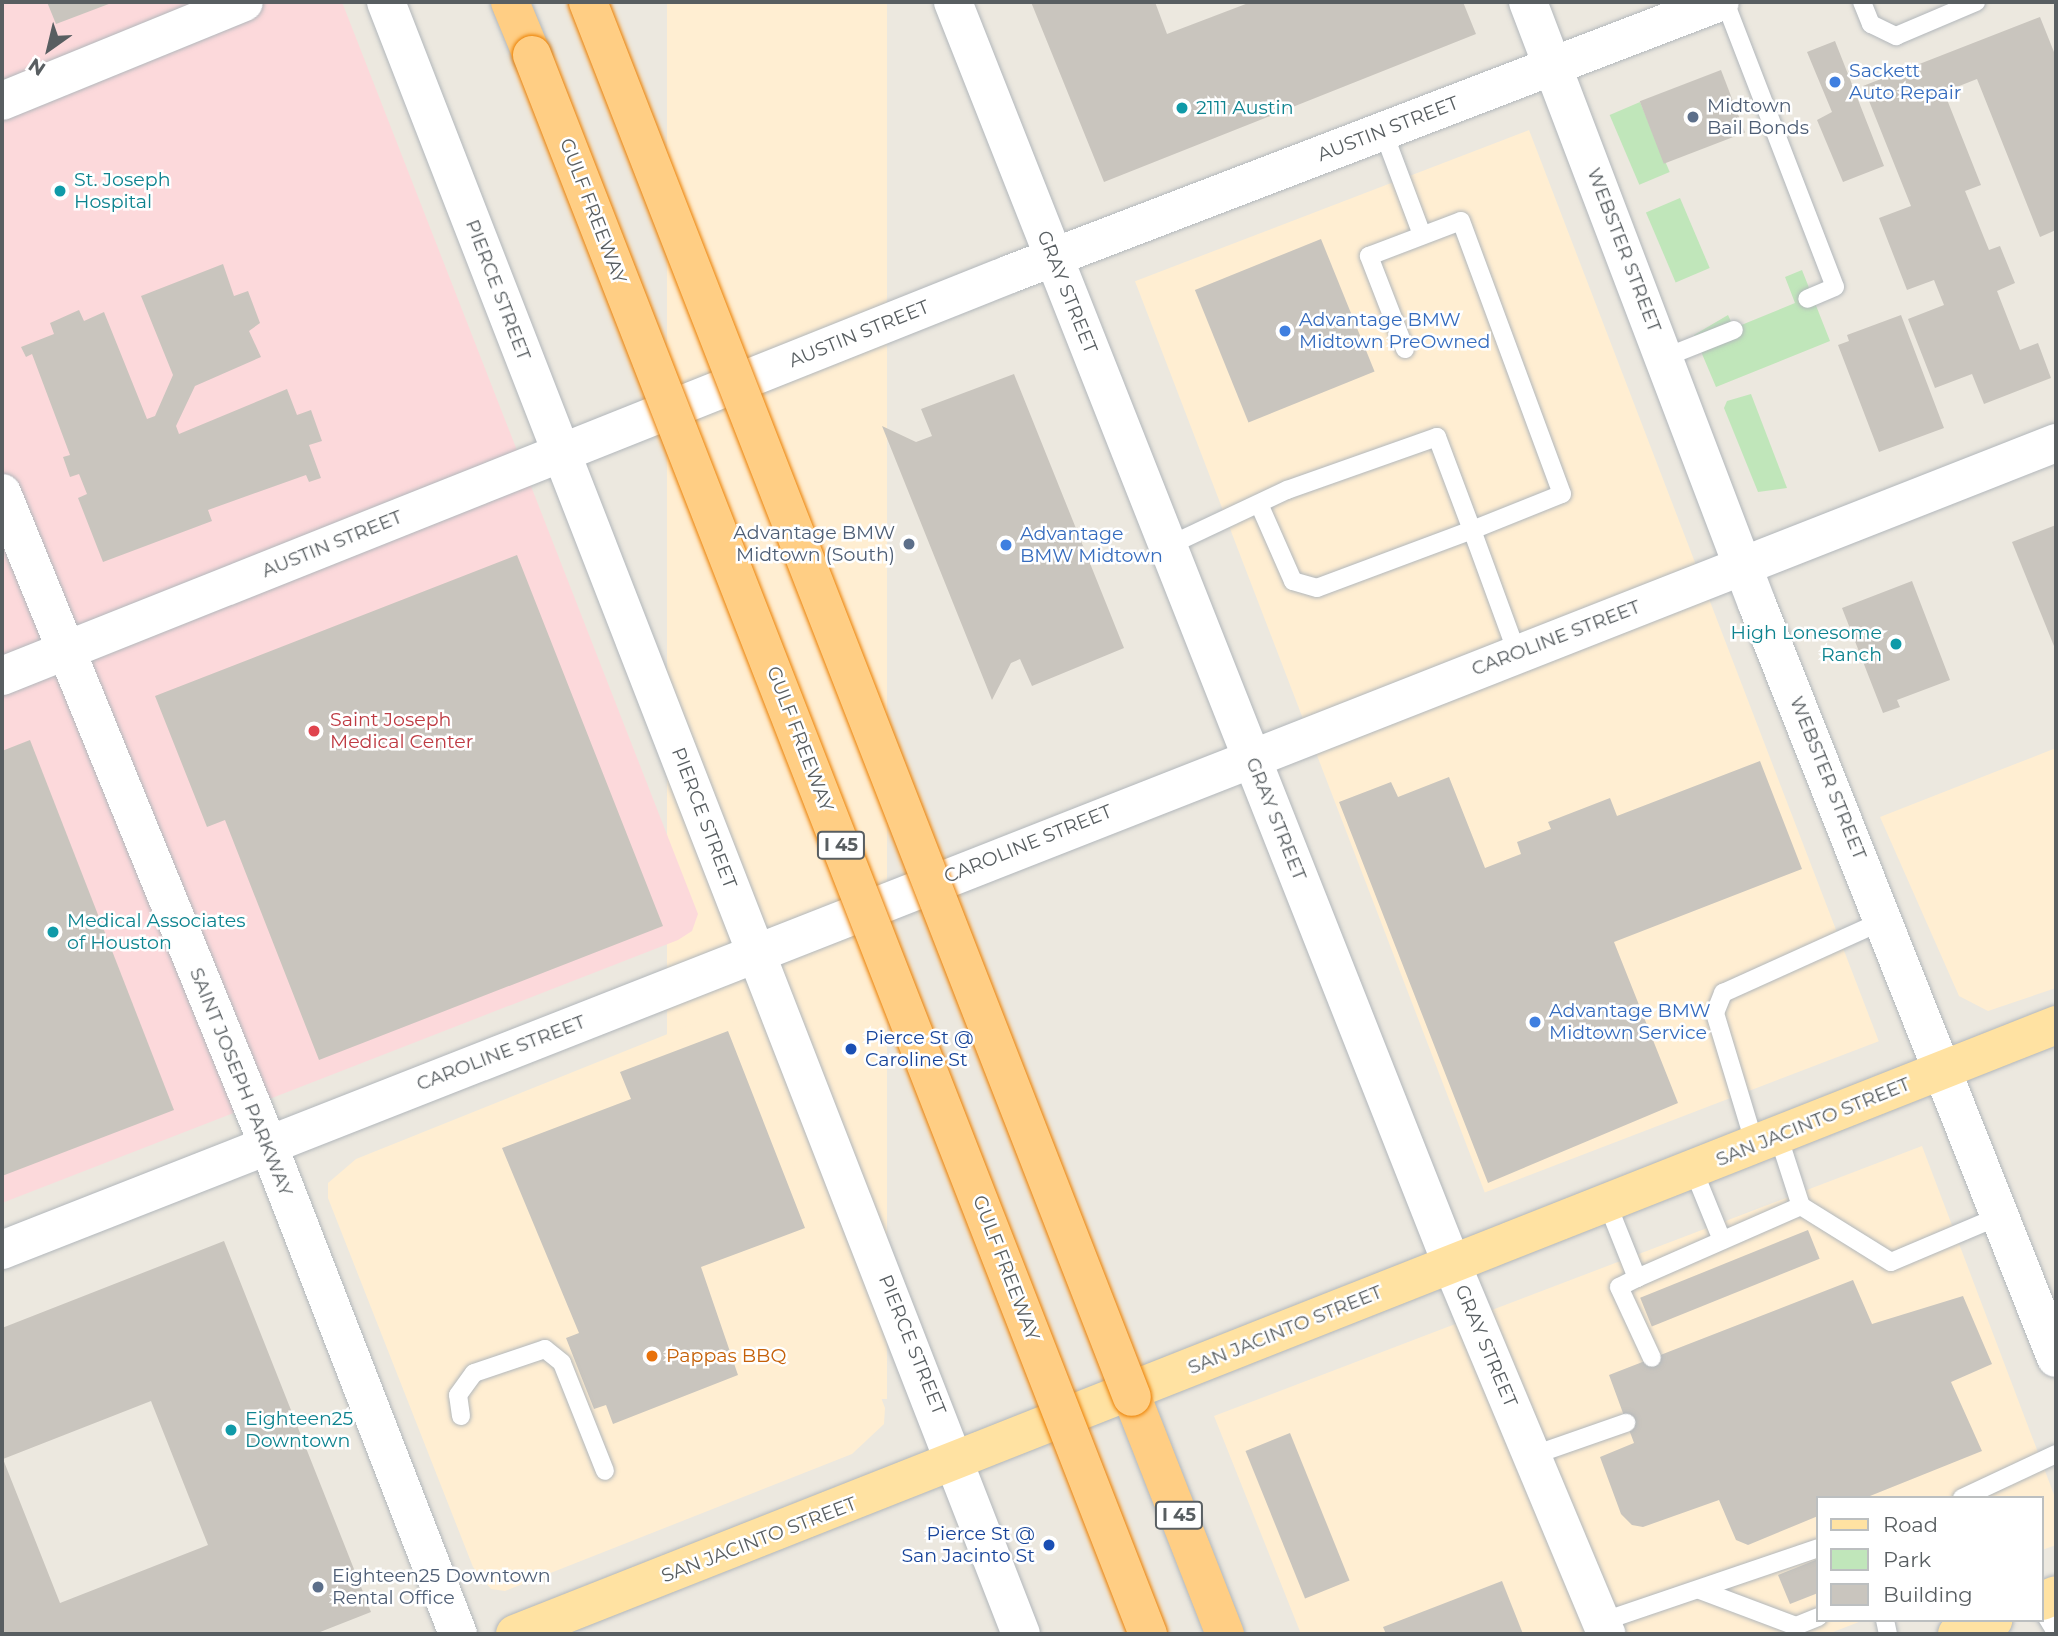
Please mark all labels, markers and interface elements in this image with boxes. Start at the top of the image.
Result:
north arrow [14,14,84,84]
text: N [24,53,50,81]
place label: Sackett Auto Repair [1849,60,1961,104]
marker: Sackett Auto Repair [1827,74,1843,90]
street label: AUSTIN STREET [1314,92,1462,166]
place label: Midtown Bail Bonds [1707,95,1809,139]
place label: 2111 Austin [1196,97,1293,119]
marker: 2111 Austin [1174,100,1190,116]
marker: Midtown Bail Bonds [1685,109,1701,125]
street label: GULF FREEWAY [555,135,631,287]
street label: WEBSTER STREET [1582,165,1666,335]
place label: St. Joseph Hospital [74,169,171,213]
marker: St. Joseph Hospital [52,183,68,199]
street label: PIERCE STREET [461,216,535,364]
street label: GRAY STREET [1032,227,1102,357]
street label: AUSTIN STREET [785,295,933,373]
place label: Advantage BMW Midtown PreOwned [1299,309,1490,353]
marker: Advantage BMW Midtown PreOwned [1277,323,1293,339]
street label: AUSTIN STREET [258,505,406,583]
place label: Advantage BMW Midtown (South) [733,522,895,566]
place label: Advantage BMW Midtown [1020,523,1163,567]
marker: Advantage BMW Midtown (South) [901,536,917,552]
marker: Advantage BMW Midtown [998,537,1014,553]
street label: CAROLINE STREET [1468,595,1644,681]
place label: High Lonesome Ranch [1731,622,1882,666]
marker: High Lonesome Ranch [1888,636,1904,652]
street label: GULF FREEWAY [762,663,838,815]
street label: WEBSTER STREET [1785,693,1871,863]
place label: Saint Joseph Medical Center [330,709,473,753]
marker: Saint Joseph Medical Center [304,721,324,741]
street label: PIERCE STREET [667,744,741,892]
street label: GRAY STREET [1241,754,1311,884]
street label: CAROLINE STREET [941,800,1115,888]
road number: I 45 [816,830,866,860]
place label: Medical Associates of Houston [67,910,246,954]
marker: Medical Associates of Houston [45,924,61,940]
street label: SAINT JOSEPH PARKWAY [185,965,297,1199]
place label: Advantage BMW Midtown Service [1549,1000,1711,1044]
street label: CAROLINE STREET [413,1010,589,1096]
marker: Advantage BMW Midtown Service [1527,1014,1543,1030]
place label: Pierce St @ Caroline St [865,1027,974,1071]
marker: Pierce St @ Caroline St [843,1041,859,1057]
street label: SAN JACINTO STREET [1713,1073,1913,1171]
street label: GULF FREEWAY [968,1192,1044,1344]
street label: PIERCE STREET [873,1272,951,1418]
street label: SAN JACINTO STREET [1185,1281,1385,1379]
street label: GRAY STREET [1450,1281,1522,1411]
place label: Pappas BBQ [666,1345,786,1367]
marker: Pappas BBQ [644,1348,660,1364]
place label: Eighteen25 Downtown [245,1408,353,1452]
marker: Eighteen25 Downtown [223,1422,239,1438]
street label: SAN JACINTO STREET [658,1492,860,1588]
legend [1816,1496,2044,1622]
road number: I 45 [1154,1500,1204,1530]
text: Road [1883,1512,1938,1537]
place label: Pierce St @ San Jacinto St [901,1523,1035,1567]
marker: Pierce St @ San Jacinto St [1041,1537,1057,1553]
text: Park [1883,1547,1931,1572]
place label: Eighteen25 Downtown Rental Office [332,1565,551,1609]
marker: Eighteen25 Downtown Rental Office [310,1579,326,1595]
text: Building [1883,1582,1973,1607]

